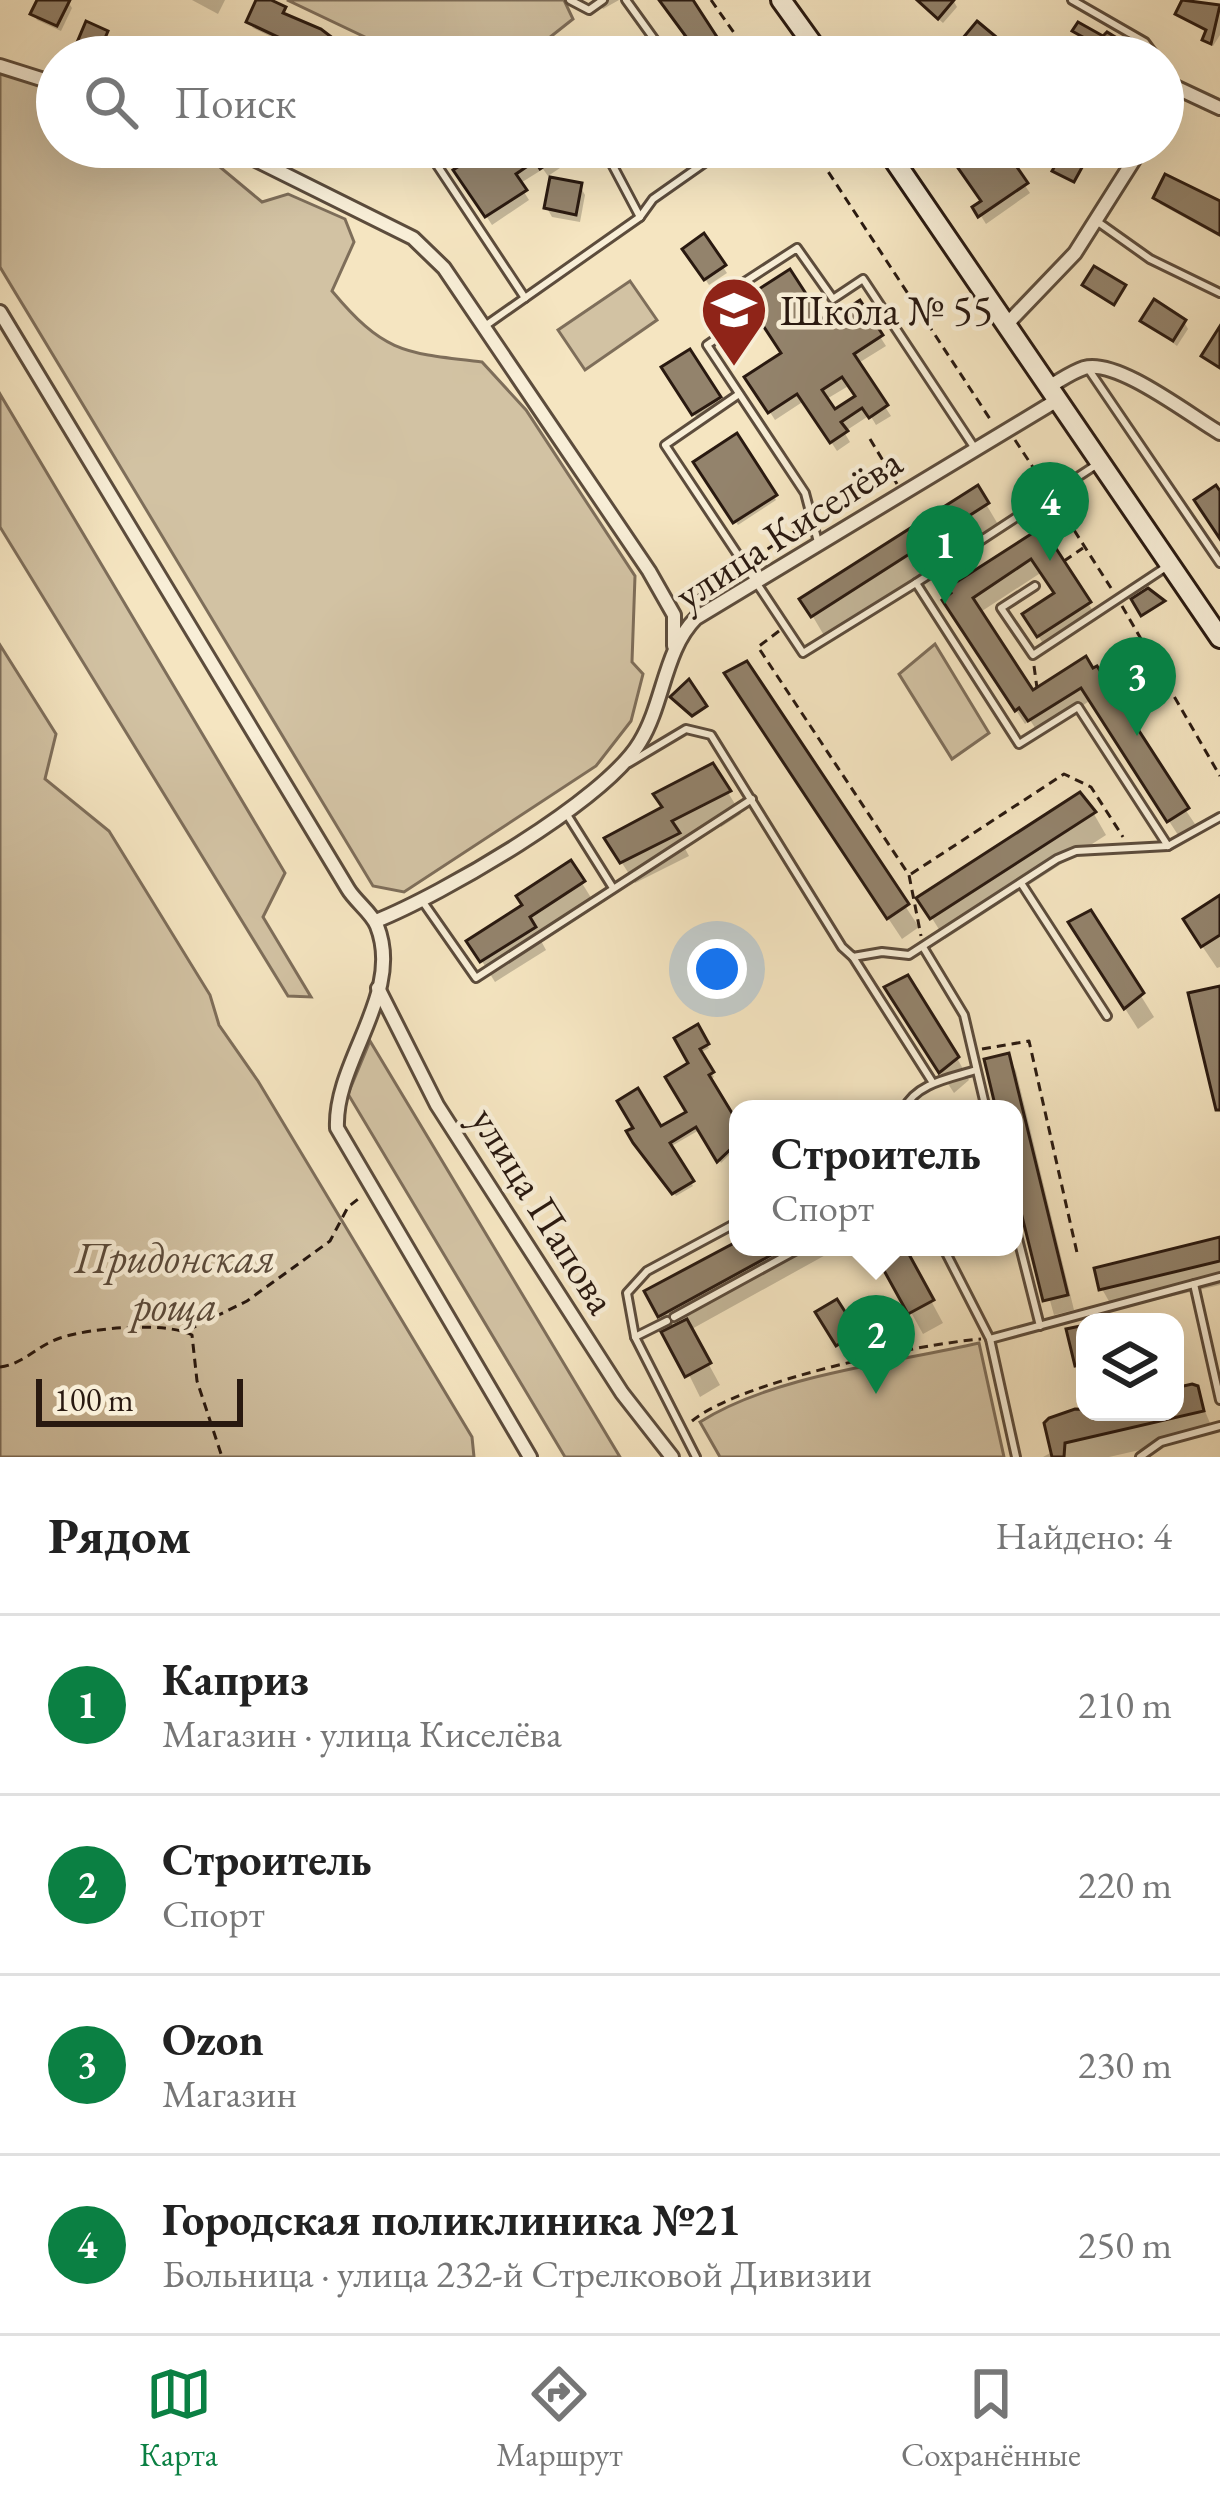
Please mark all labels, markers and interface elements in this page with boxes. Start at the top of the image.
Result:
search box [36,36,1184,168]
icon: search [78,69,144,135]
text: Поиск [174,73,296,131]
school or university icon: Школа № 55 [699,275,769,369]
place label: Школа № 55 [780,283,993,338]
street label: улица Киселёва [664,434,912,622]
pin: 4 [1011,462,1089,561]
pin: 1 [906,505,984,604]
pin: 3 [1098,637,1176,736]
your location [687,939,747,999]
street label: улица Папова [459,1096,630,1324]
popup [729,1100,1023,1256]
text: Строитель [771,1124,981,1182]
text: Спорт [771,1182,874,1233]
park label: Придонская роща [74,1230,275,1333]
pin: 2 [837,1295,915,1394]
map controls [1076,1313,1184,1421]
button: layers [1076,1313,1184,1421]
scale bar [36,1373,243,1426]
text: 100 m [54,1378,134,1421]
text: Рядом [48,1502,191,1568]
text: Найдено: 4 [995,1510,1172,1561]
text: Каприз [162,1650,309,1708]
text: 1 [77,1679,97,1730]
text: 210 m [1078,1679,1172,1730]
text: Магазин · улица Киселёва [162,1708,562,1759]
text: Строитель [162,1830,372,1888]
text: 2 [77,1859,97,1910]
text: 220 m [1078,1859,1172,1910]
text: Спорт [162,1888,265,1939]
text: Ozon [162,2010,264,2068]
text: 3 [77,2039,97,2090]
text: 230 m [1078,2039,1172,2090]
text: Магазин [162,2068,297,2119]
text: Городская поликлиника №21 [162,2190,741,2248]
text: 4 [77,2219,97,2270]
text: 250 m [1078,2219,1172,2270]
text: Больница · улица 232-й Стрелковой Дивизии [162,2248,872,2299]
tab: Карта [139,2361,218,2476]
tab: Маршрут [496,2361,623,2476]
tab: Сохранённые [901,2361,1081,2476]

